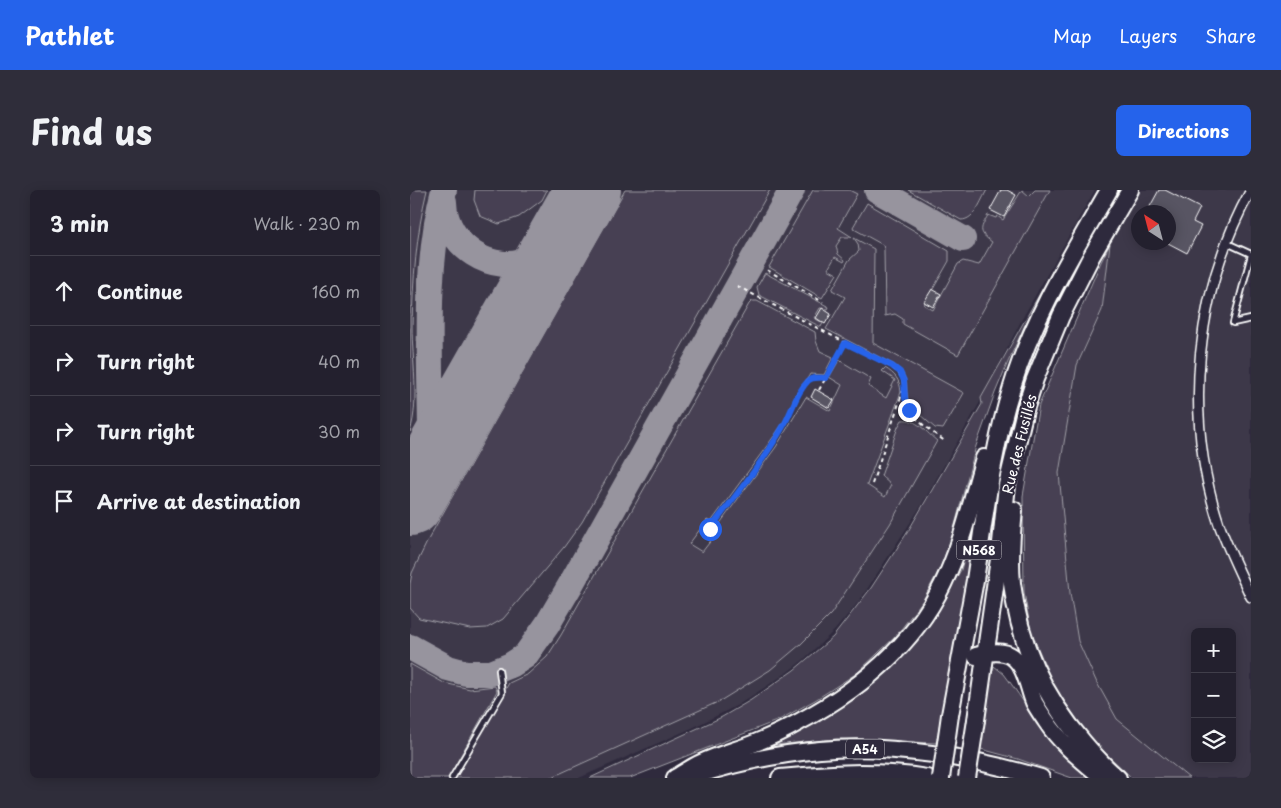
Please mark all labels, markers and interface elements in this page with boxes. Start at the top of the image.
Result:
text: Pathlet [25,17,115,53]
text: Map [1053,22,1092,49]
text: Layers [1120,22,1177,49]
text: Share [1205,22,1256,49]
text: Find us [30,104,152,157]
button: Directions [1116,105,1251,156]
north arrow [1131,205,1176,250]
text: 3 min [50,207,109,239]
text: Walk · 230 m [253,211,360,235]
icon: ahead [50,277,78,305]
text: Continue [97,277,183,305]
text: 160 m [312,279,360,303]
icon: right [50,347,78,375]
text: Turn right [97,347,195,375]
text: 40 m [318,349,360,373]
street label: Rue des Fusillés [996,392,1042,496]
route end [898,399,921,422]
icon: right [50,417,78,445]
text: Turn right [97,417,195,445]
text: 30 m [318,419,360,443]
icon: arrive [50,487,78,515]
text: Arrive at destination [97,487,301,515]
route start [699,518,722,541]
road number: N568 [956,540,1002,560]
map controls [1191,628,1236,763]
button: + [1191,628,1236,673]
button: − [1191,673,1236,718]
button: layers [1191,718,1236,763]
road number: A54 [846,740,884,758]

